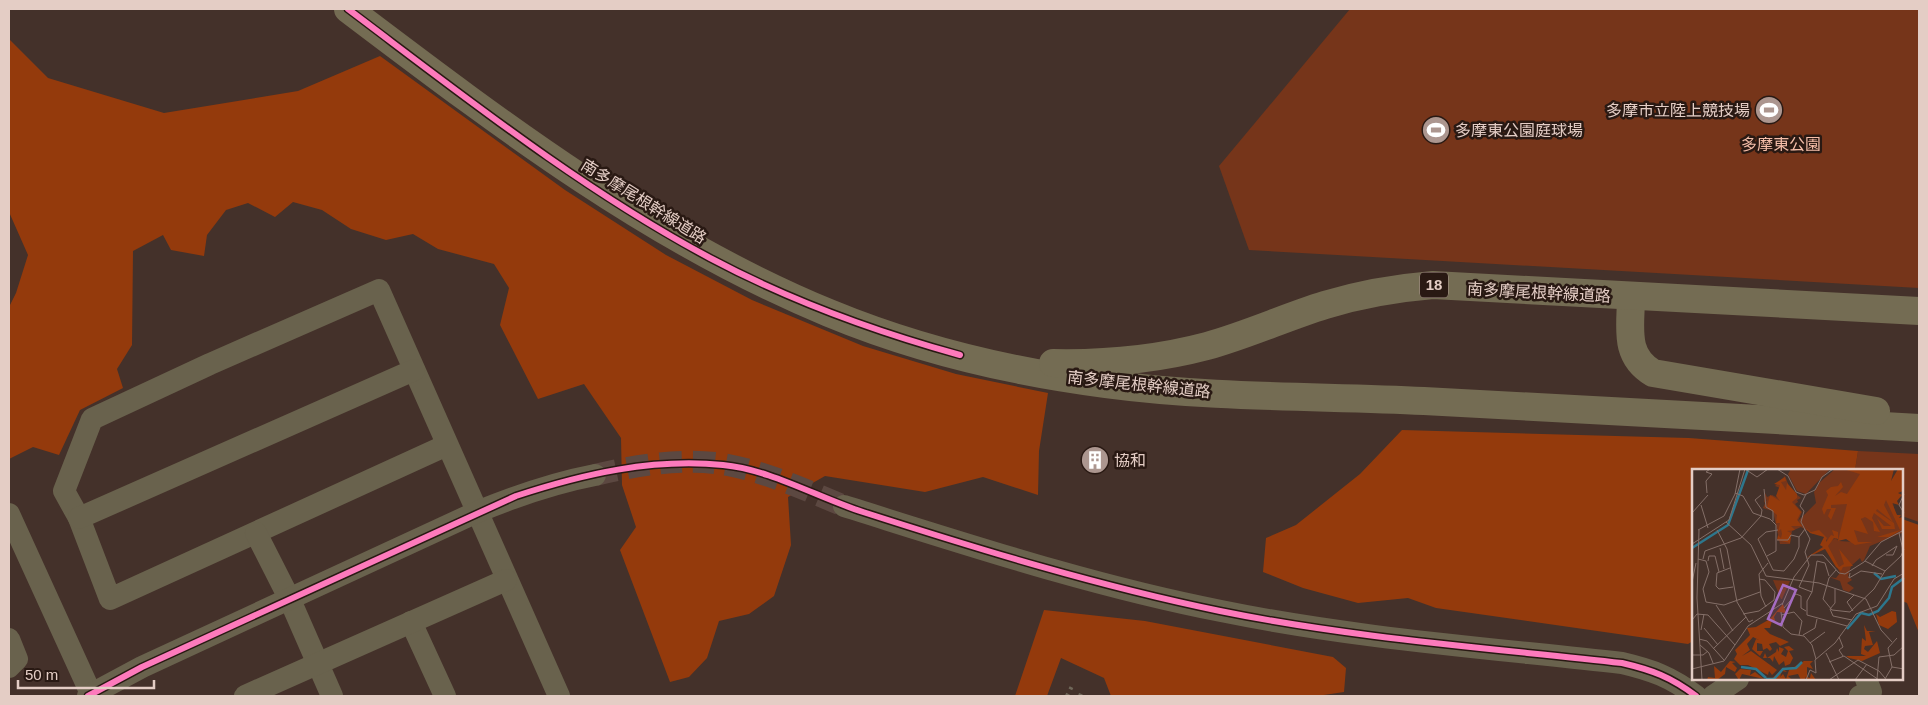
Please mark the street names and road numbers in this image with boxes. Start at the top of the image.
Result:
street label: 南多摩尾根幹線道路 [578,156,709,247]
road number: 18 [1420,272,1448,298]
street label: 南多摩尾根幹線道路 [1467,280,1611,305]
street label: 南多摩尾根幹線道路 [1066,369,1211,400]

